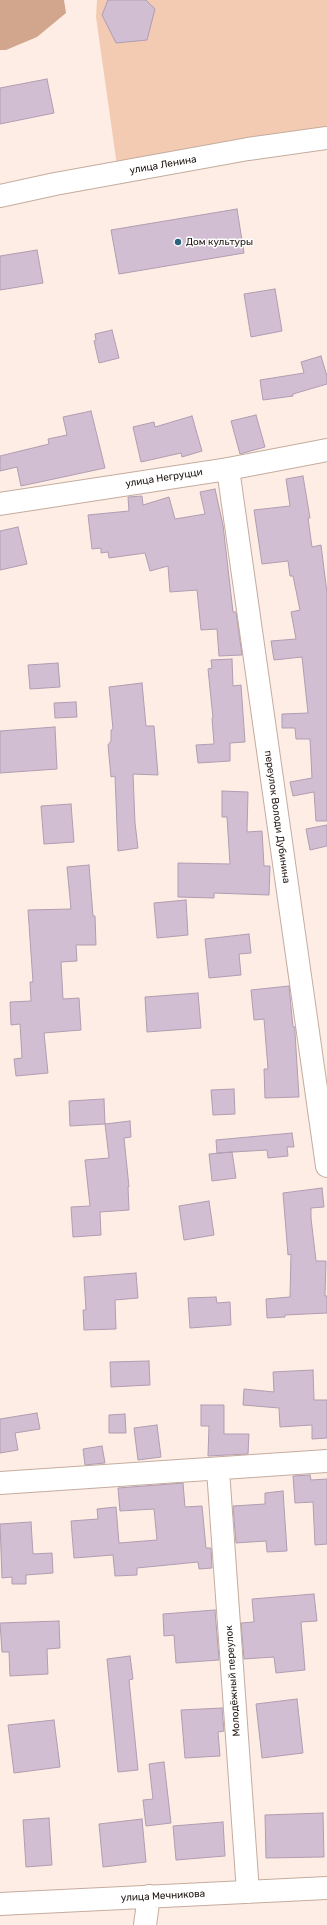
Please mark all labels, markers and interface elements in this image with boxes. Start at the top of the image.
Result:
street label: улица Ленина [129,153,197,177]
place label: Дом культуры [186,236,253,248]
marker: Дом культуры [173,237,183,247]
street label: улица Негруцци [125,466,203,490]
street label: переулок Володи Дубинина [262,750,292,884]
street label: Молодёжный переулок [223,1625,243,1737]
street label: улица Мечникова [121,1888,205,1904]

